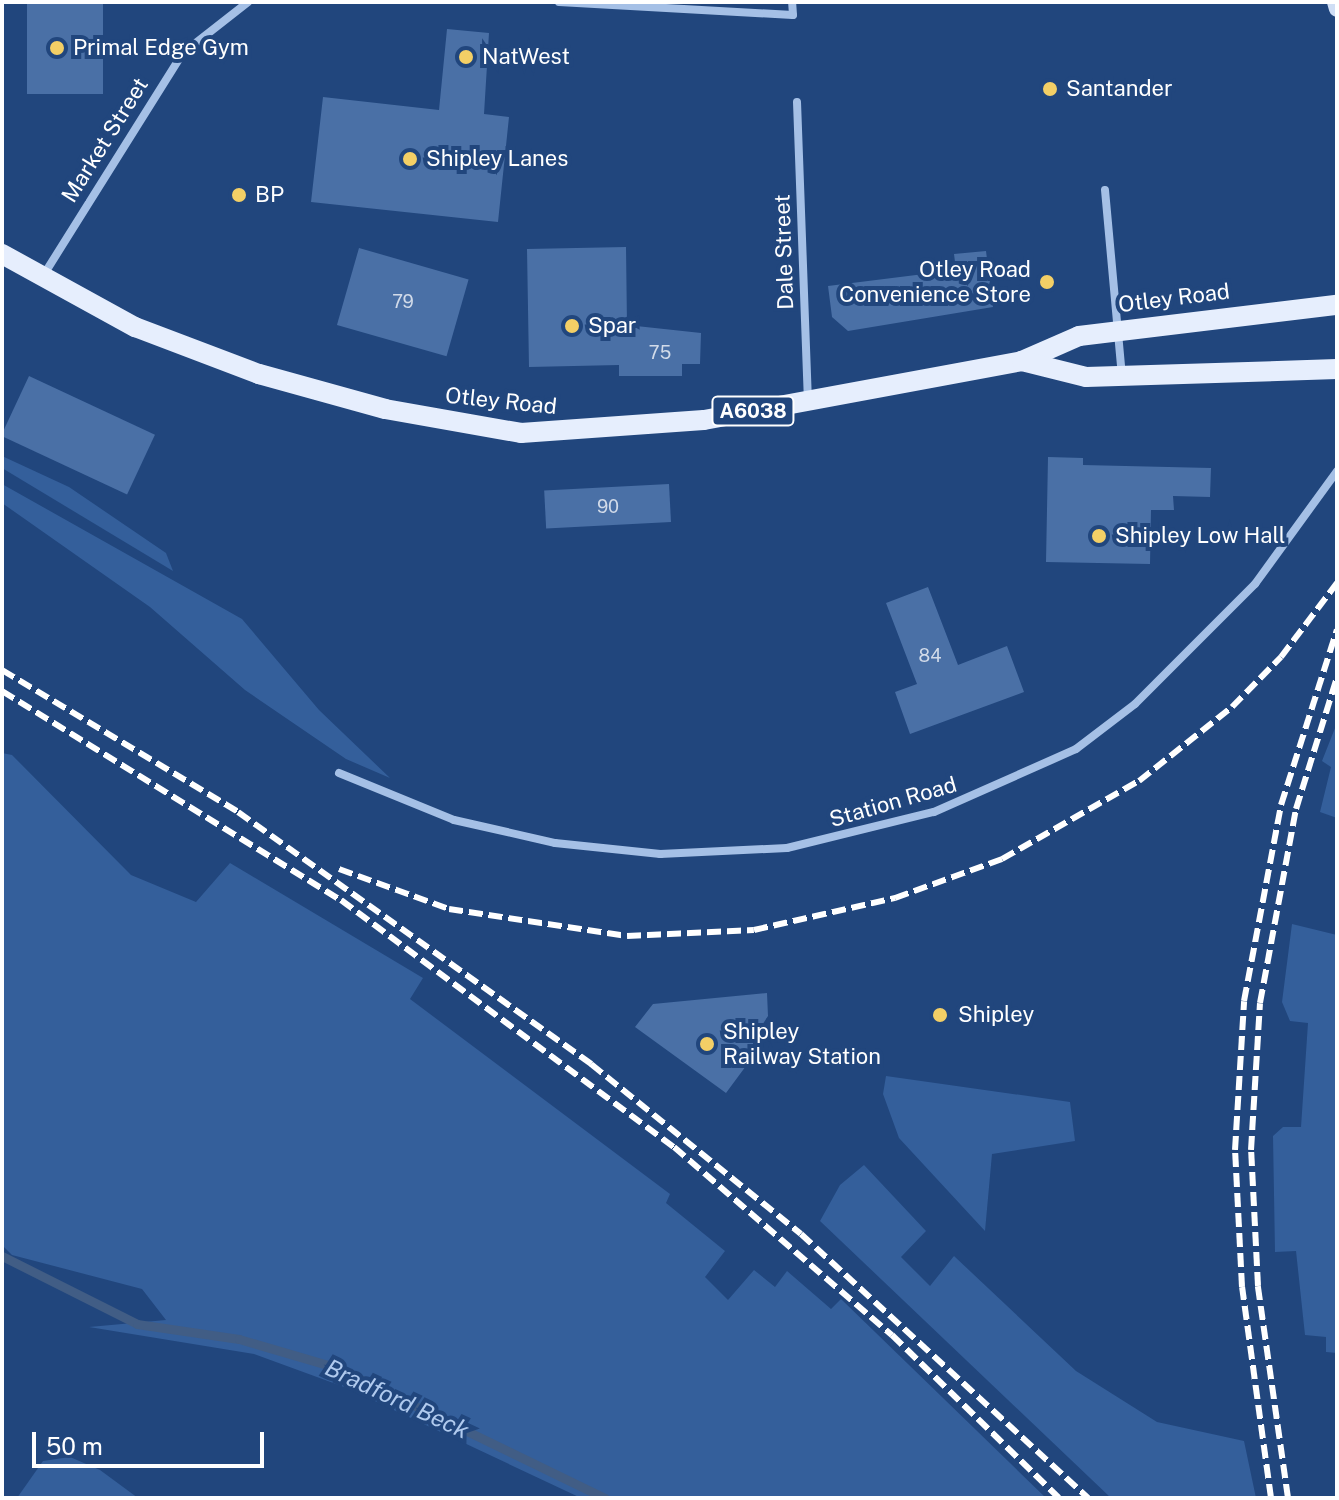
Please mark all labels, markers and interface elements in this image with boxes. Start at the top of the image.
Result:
place label: Primal Edge Gym [73,35,249,61]
marker: Primal Edge Gym [48,39,66,57]
place label: NatWest [482,44,570,70]
marker: NatWest [457,48,475,66]
street label: Market Street [56,73,154,207]
place label: Santander [1066,76,1173,102]
marker: Santander [1041,80,1059,98]
place label: Shipley Lanes [426,146,568,172]
marker: Shipley Lanes [401,150,419,168]
place label: BP [255,182,284,208]
marker: BP [230,186,248,204]
street label: Dale Street [769,194,799,310]
place label: Otley Road Convenience Store [839,256,1031,308]
marker: Otley Road Convenience Store [1038,273,1056,291]
street label: Otley Road [1117,278,1231,318]
house number: 79 [392,291,414,313]
place label: Spar [588,313,636,339]
marker: Spar [563,317,581,335]
house number: 75 [649,342,671,364]
street label: Otley Road [444,382,558,420]
road number: A6038 [711,395,795,427]
house number: 90 [597,496,619,518]
place label: Shipley Low Hall [1115,523,1286,549]
marker: Shipley Low Hall [1090,527,1108,545]
house number: 84 [919,645,941,667]
street label: Station Road [826,771,960,833]
place label: Shipley [958,1002,1034,1028]
marker: Shipley [929,1004,951,1026]
place label: Shipley Railway Station [723,1018,881,1070]
marker: Shipley Railway Station [698,1035,716,1053]
water label: Bradford Beck [321,1353,473,1445]
scale bar [36,1416,268,1466]
text: 50 m [46,1432,103,1460]

